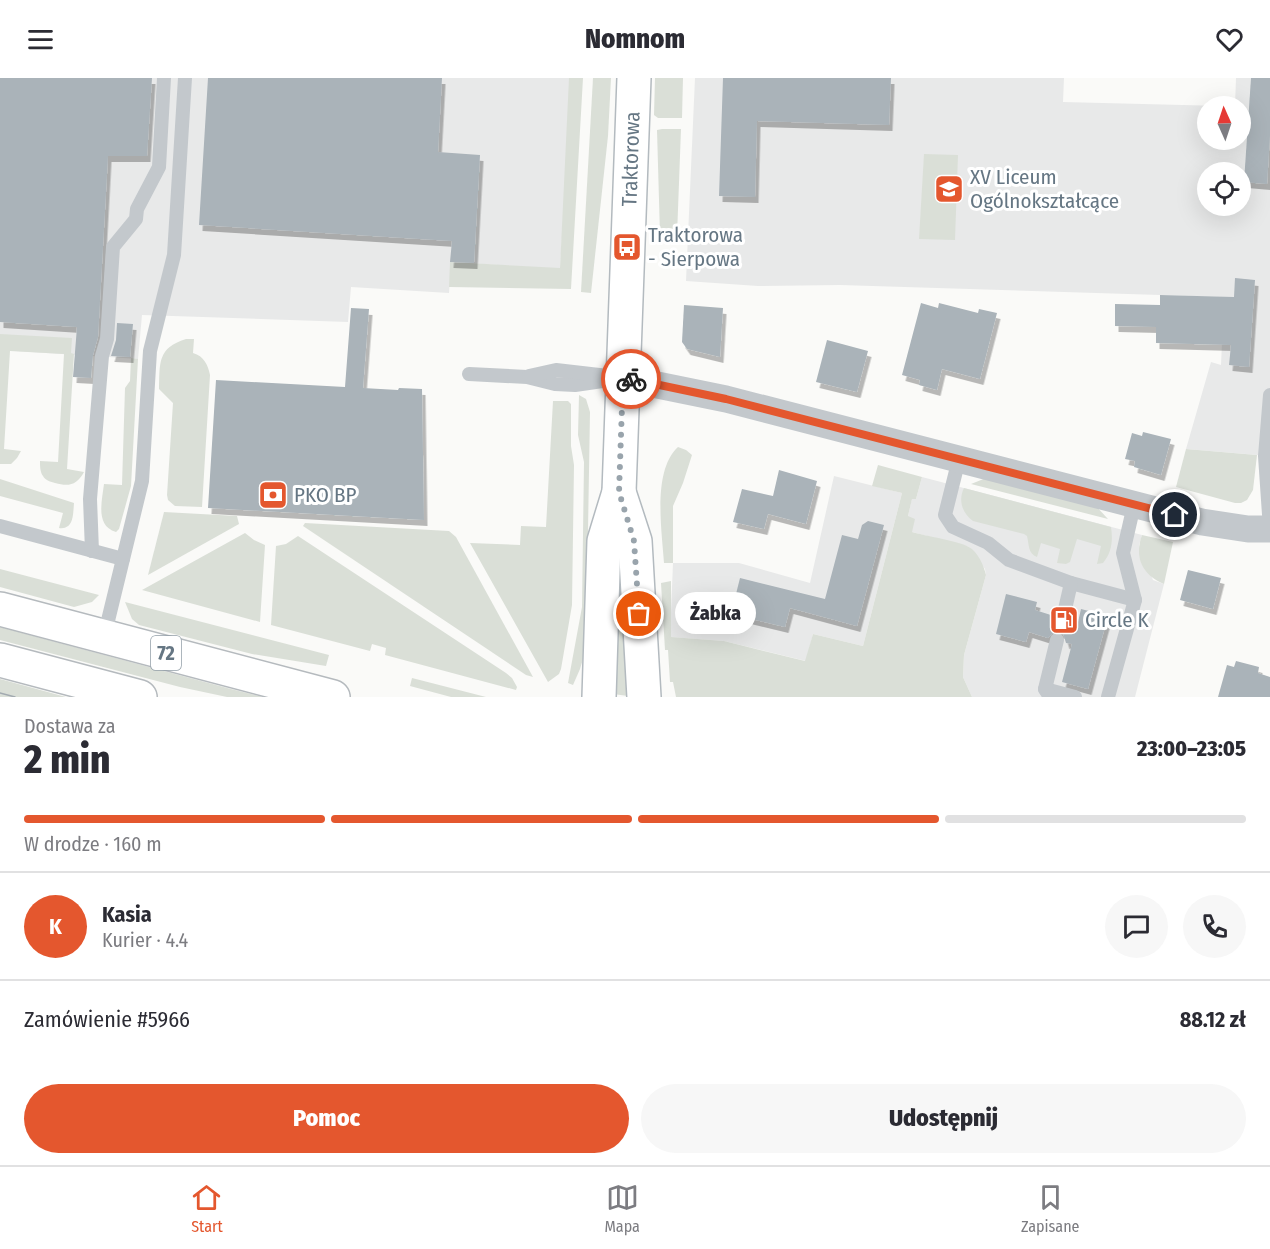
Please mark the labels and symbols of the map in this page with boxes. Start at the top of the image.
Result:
north arrow [1197,96,1251,150]
street label: Traktorowa [616,111,646,207]
place label: XV Liceum Ogólnokształcące [970,164,1119,214]
school or university icon: XV Liceum Ogólnokształcące [933,173,965,205]
place label: Traktorowa - Sierpowa [648,222,743,272]
bus stop icon: Traktorowa - Sierpowa [611,231,643,263]
courier [601,349,661,409]
bank icon: PKO BP [257,479,289,511]
place label: PKO BP [294,482,356,508]
pin [1149,489,1200,540]
pin [613,588,664,639]
callout: Żabka [675,593,756,635]
fuel station icon: Circle K [1048,604,1080,636]
place label: Circle K [1085,607,1149,633]
road number: 72 [151,636,181,670]

